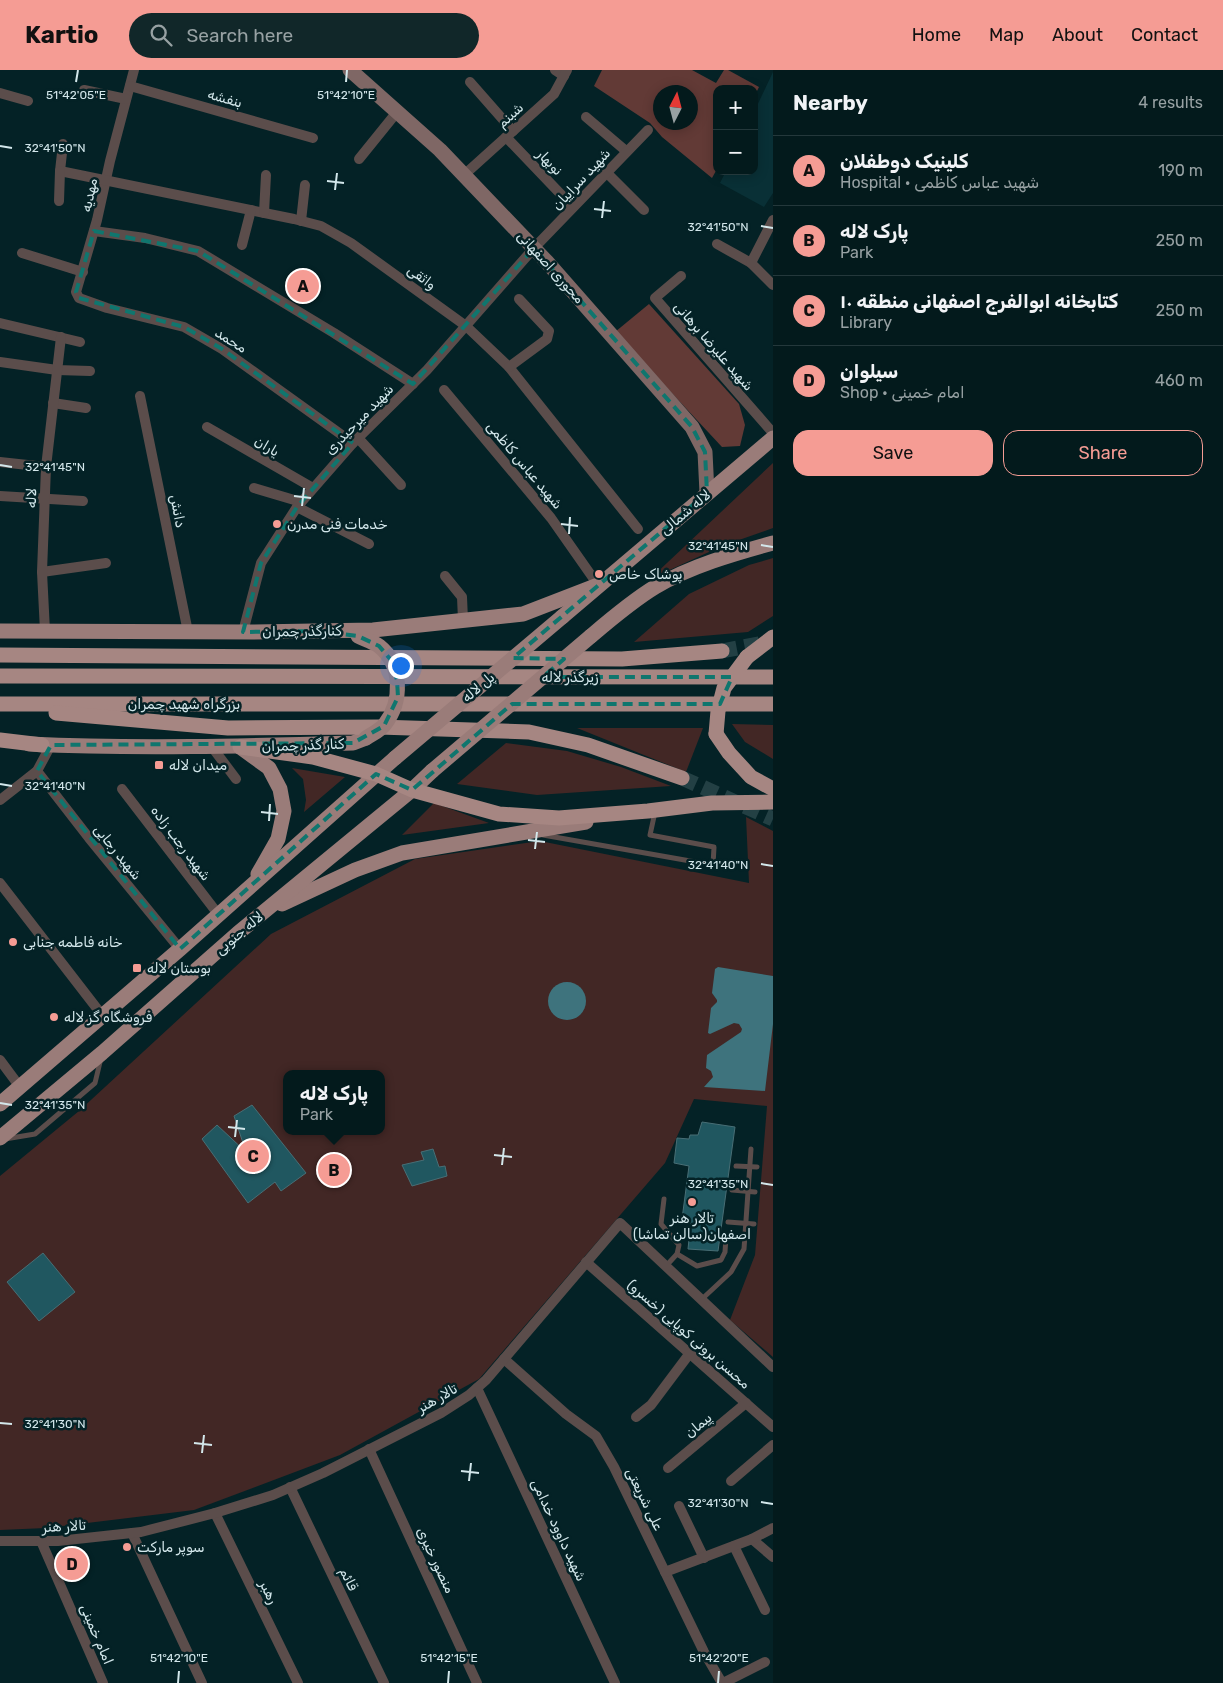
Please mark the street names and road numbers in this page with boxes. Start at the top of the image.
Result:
street label: بنفشه [206,85,244,112]
street label: شبنم [494,99,527,132]
street label: نوبهار [532,145,566,179]
street label: شهید سراییان [549,145,614,214]
street label: مهدیه [78,176,101,214]
street label: محوری اصفهانی [514,228,588,307]
street label: واثقی [404,261,439,294]
street label: شهید علیرضا برهانی [670,298,757,394]
street label: محمد [212,324,250,357]
street label: شهید میرحیدری [321,381,397,458]
street label: شهید عباس کاظمی [483,418,566,513]
street label: یاران [251,433,282,460]
street label: لاله شمالی [656,486,714,538]
street label: لاله [23,488,40,508]
street label: دانش [166,493,189,529]
street label: کنارگذر چمران [262,622,343,641]
street label: پل لاله [458,669,499,707]
street label: زیرگذر لاله [542,669,598,686]
street label: بزرگراه شهید چمران [128,696,240,713]
street label: کنار گذر چمران [261,736,345,755]
street label: شهید رجب زاده [147,803,214,884]
street label: شهید رجایی [90,821,145,883]
street label: لاله جنوبی [212,908,267,959]
street label: محسن برونی کوپایی (خسرو) [623,1276,754,1393]
street label: تالار هنر [413,1380,461,1417]
street label: پیمان [681,1409,716,1442]
street label: علی شریعتی [622,1465,667,1534]
street label: شهید داوود خدامی [527,1476,590,1584]
street label: تالار هنر [41,1517,87,1536]
street label: منصور خیری [413,1524,458,1596]
street label: قائم [336,1565,362,1594]
street label: رهبر [255,1577,281,1607]
street label: امام خمینی [75,1601,117,1667]

